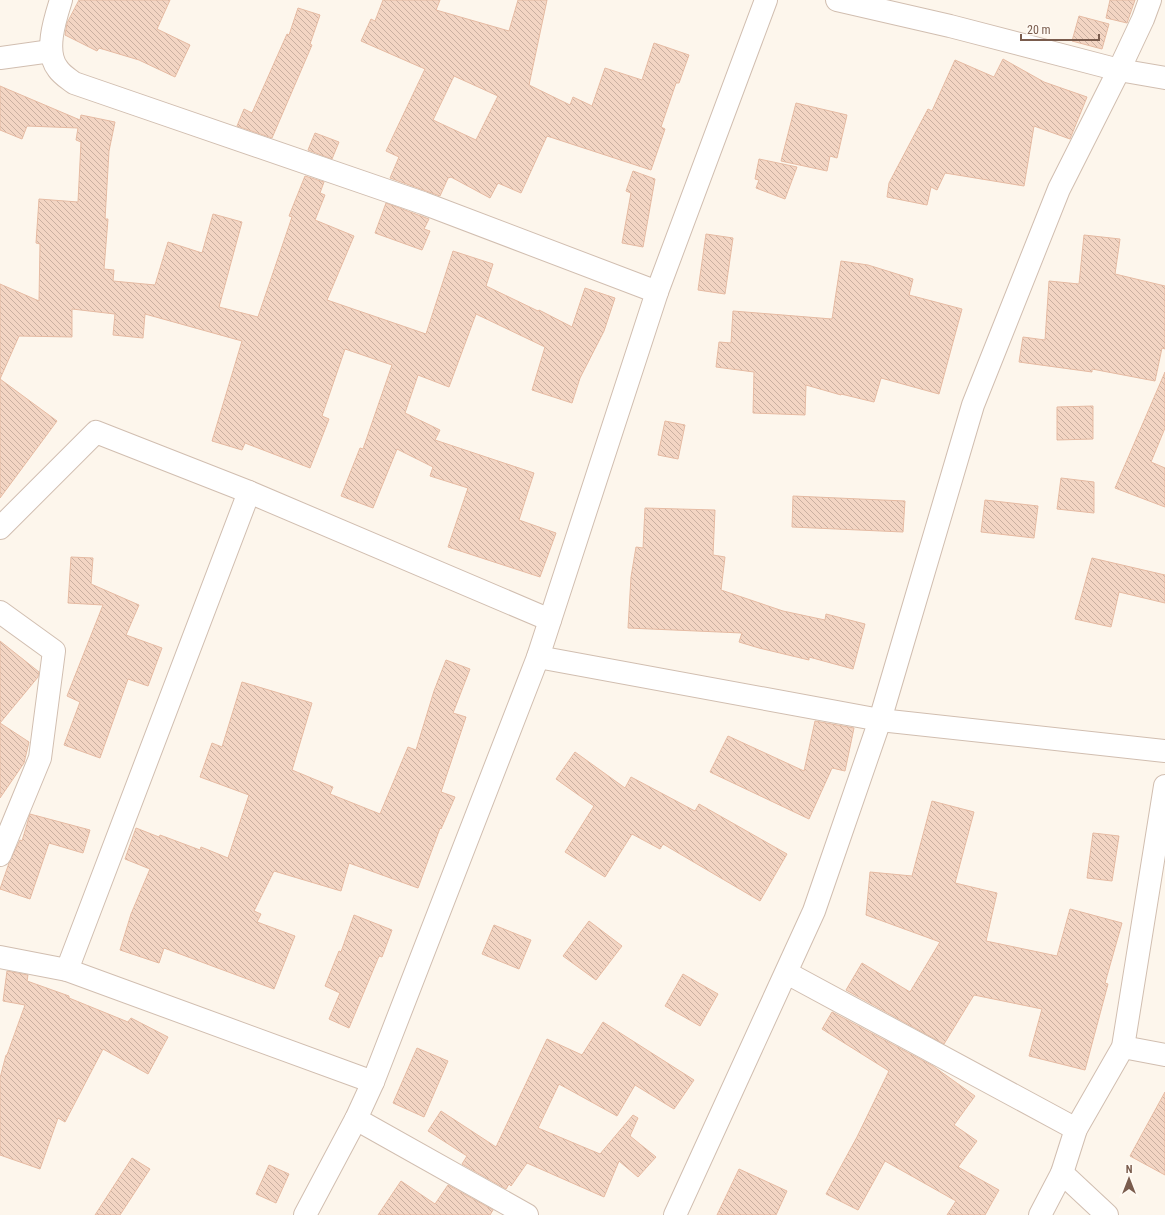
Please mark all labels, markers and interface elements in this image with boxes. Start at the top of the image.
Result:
scale bar [1021,16,1099,42]
text: 20 m [1027,23,1051,37]
north arrow [1109,1159,1149,1199]
text: N [1126,1163,1133,1176]

